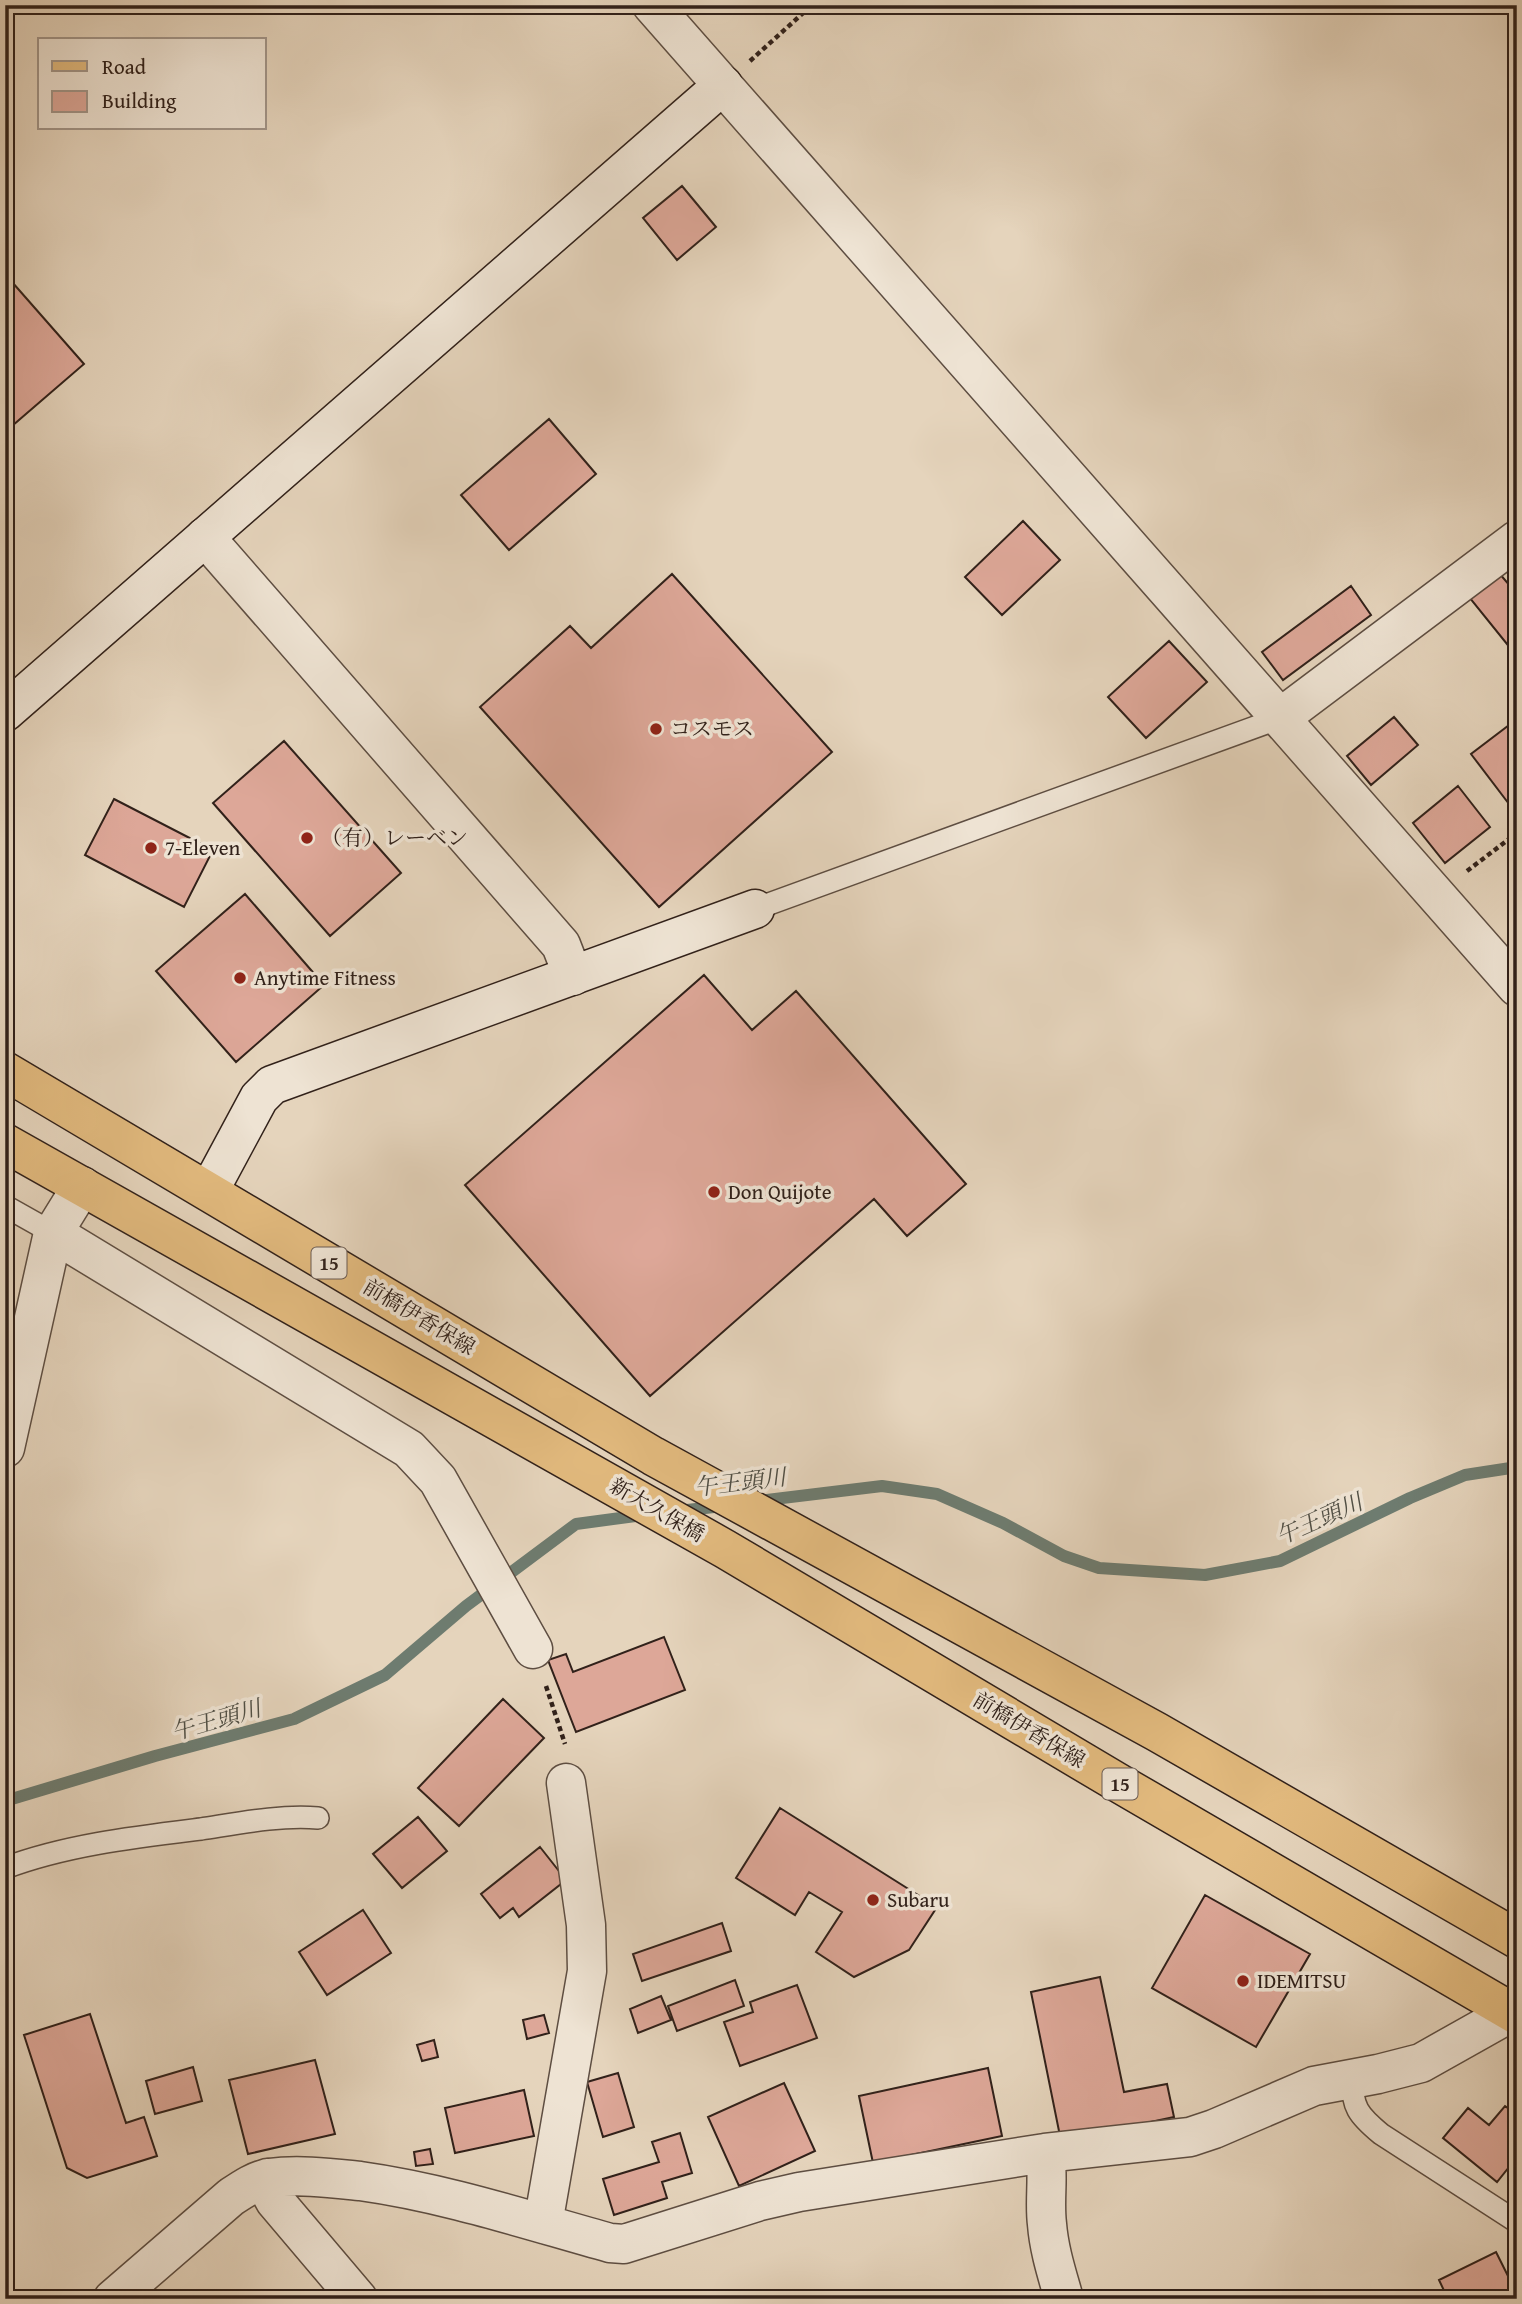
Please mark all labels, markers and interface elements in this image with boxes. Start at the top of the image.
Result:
legend [38,38,266,130]
text: Road [102,51,147,82]
text: Building [102,85,177,116]
place label: コスモス [670,713,754,744]
marker: コスモス [648,721,664,737]
place label: （有）レーベン [321,822,468,853]
marker: （有）レーベン [299,830,315,846]
place label: 7-Eleven [165,832,241,863]
marker: 7-Eleven [143,840,159,856]
place label: Anytime Fitness [254,962,396,993]
marker: Anytime Fitness [232,970,248,986]
place label: Don Quijote [728,1176,832,1207]
marker: Don Quijote [706,1184,722,1200]
road number: 15 [312,1247,346,1278]
street label: 前橋伊香保線 [357,1271,481,1362]
water label: 午王頭川 [692,1459,791,1503]
street label: 新大久保橋 [604,1470,710,1549]
water label: 午王頭川 [1270,1484,1370,1552]
street label: 前橋伊香保線 [967,1684,1091,1775]
water label: 午王頭川 [167,1690,268,1748]
road number: 15 [1102,1768,1138,1800]
place label: Subaru [887,1884,950,1915]
marker: Subaru [865,1892,881,1908]
place label: IDEMITSU [1257,1965,1347,1996]
marker: IDEMITSU [1235,1973,1251,1989]

